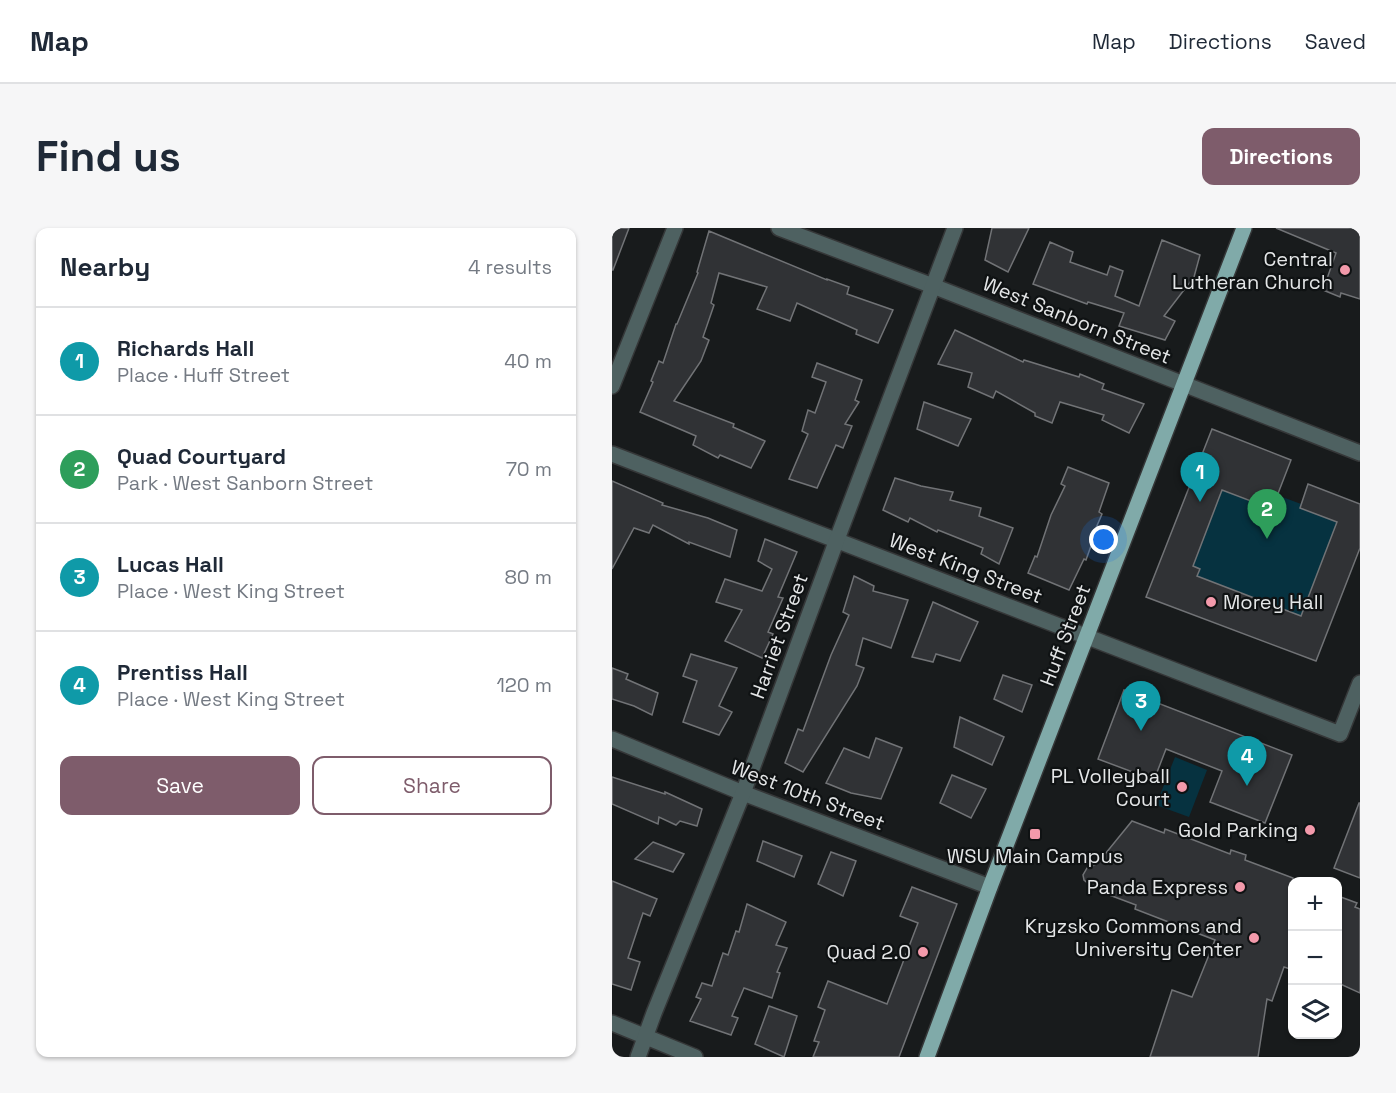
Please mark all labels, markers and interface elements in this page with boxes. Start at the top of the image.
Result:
text: Map [30,23,89,59]
text: Map [1092,28,1136,55]
text: Directions [1169,28,1272,55]
text: Saved [1305,28,1366,55]
button: Directions [1202,128,1360,185]
text: Find us [36,130,181,183]
place label: Central Lutheran Church [1172,246,1333,295]
text: Nearby [60,250,150,284]
text: 4 results [468,254,552,280]
marker: Central Lutheran Church [1338,263,1352,277]
street label: West Sanborn Street [979,270,1175,370]
text: Richards Hall [117,334,254,362]
text: 1 [75,348,84,374]
text: 40 m [504,348,552,374]
text: Place · Huff Street [117,362,290,388]
text: Quad Courtyard [117,442,286,470]
pin: 1 [1180,452,1220,502]
text: 2 [74,456,85,482]
text: 70 m [506,456,552,482]
text: Park · West Sanborn Street [117,470,373,496]
pin: 2 [1248,490,1286,539]
your location [1089,525,1118,554]
street label: West King Street [886,527,1046,609]
text: Lucas Hall [117,550,224,578]
text: 3 [73,564,86,590]
text: 80 m [504,564,552,590]
street label: Harriet Street [744,570,814,702]
text: Place · West King Street [117,578,345,604]
street label: Huff Street [1034,580,1096,690]
place label: Morey Hall [1223,589,1323,615]
marker: Morey Hall [1204,595,1218,609]
text: Prentiss Hall [117,658,248,686]
text: 4 [73,672,86,698]
text: 120 m [496,672,552,698]
pin: 3 [1122,682,1160,731]
text: Place · West King Street [117,686,345,712]
pin: 4 [1228,736,1266,786]
street label: West 10th Street [727,754,889,836]
button: Save [60,756,300,815]
button: Share [312,756,552,815]
place label: PL Volleyball Court [1051,763,1170,812]
marker: PL Volleyball Court [1175,780,1189,794]
place label: Gold Parking [1178,817,1298,843]
marker: Gold Parking [1303,823,1317,837]
marker: WSU Main Campus [1028,827,1042,841]
place label: WSU Main Campus [947,843,1123,869]
place label: Panda Express [1087,874,1228,900]
map controls [1288,877,1342,1039]
button: + [1288,877,1342,931]
marker: Panda Express [1233,880,1247,894]
place label: Kryzsko Commons and University Center [1025,913,1242,962]
marker: Kryzsko Commons and University Center [1247,931,1261,945]
button: − [1288,931,1342,985]
place label: Quad 2.0 [827,939,911,965]
marker: Quad 2.0 [916,945,930,959]
button: layers [1288,985,1342,1039]

